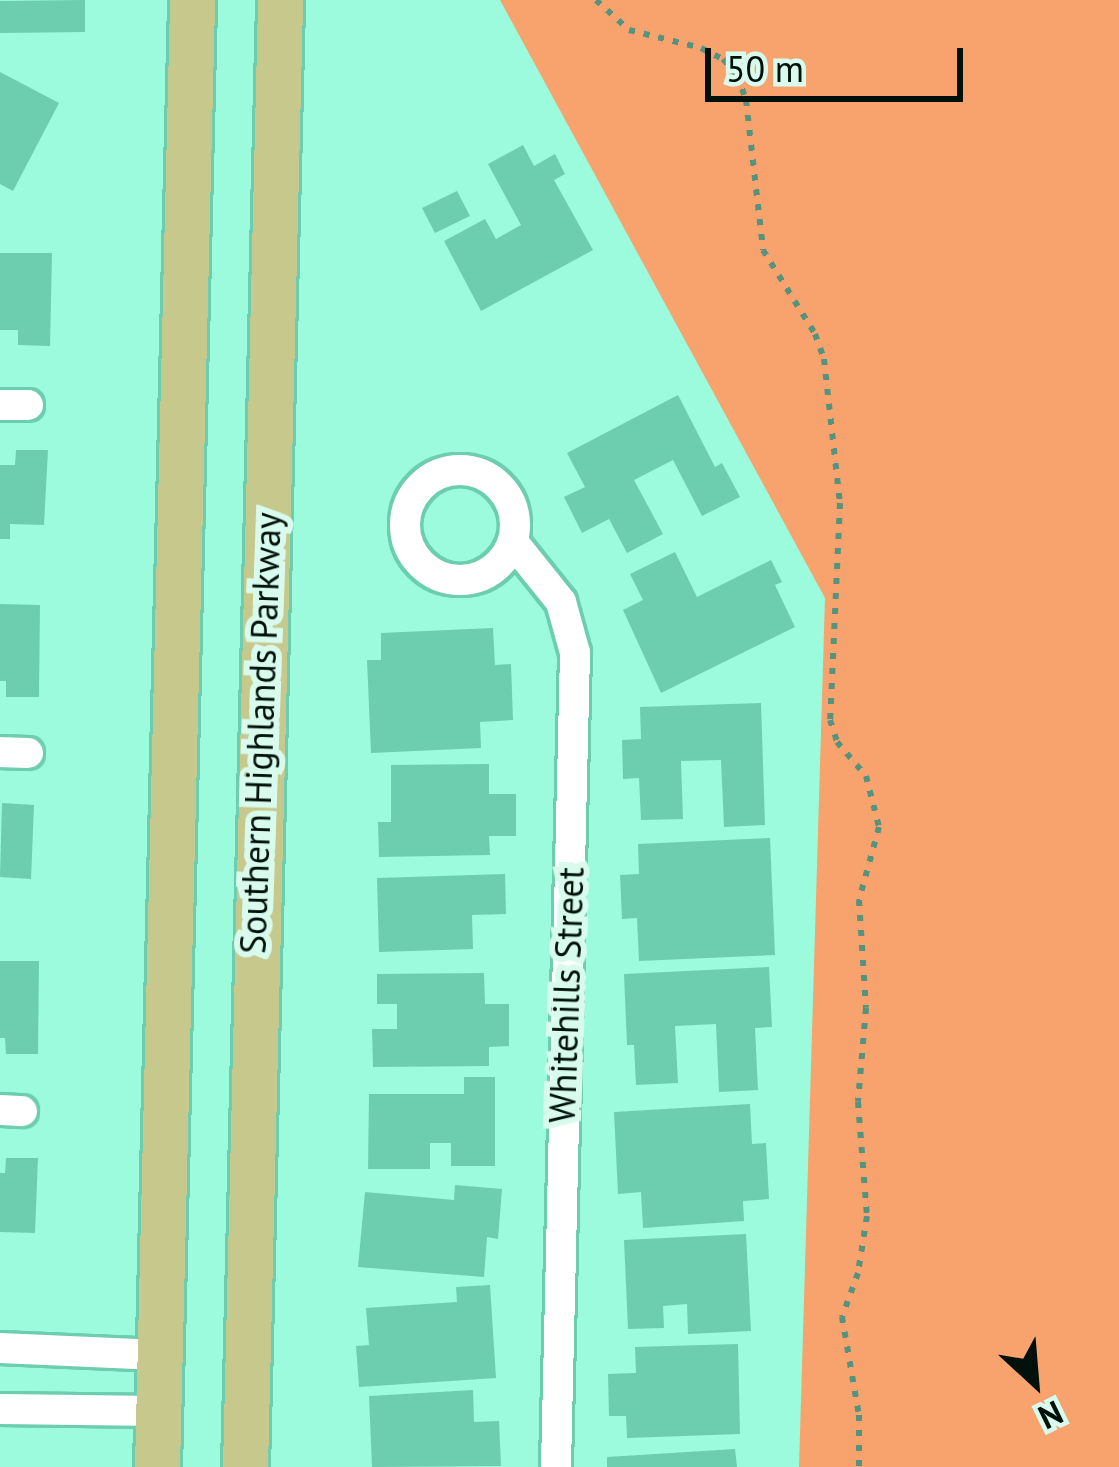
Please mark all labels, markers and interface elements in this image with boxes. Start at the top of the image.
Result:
scale bar [711,24,969,98]
text: 50 m [726,45,804,92]
street label: Southern Highlands Parkway [231,511,289,955]
street label: Whitehills Street [540,866,592,1124]
north arrow [975,1323,1095,1443]
text: N [1032,1392,1070,1440]

